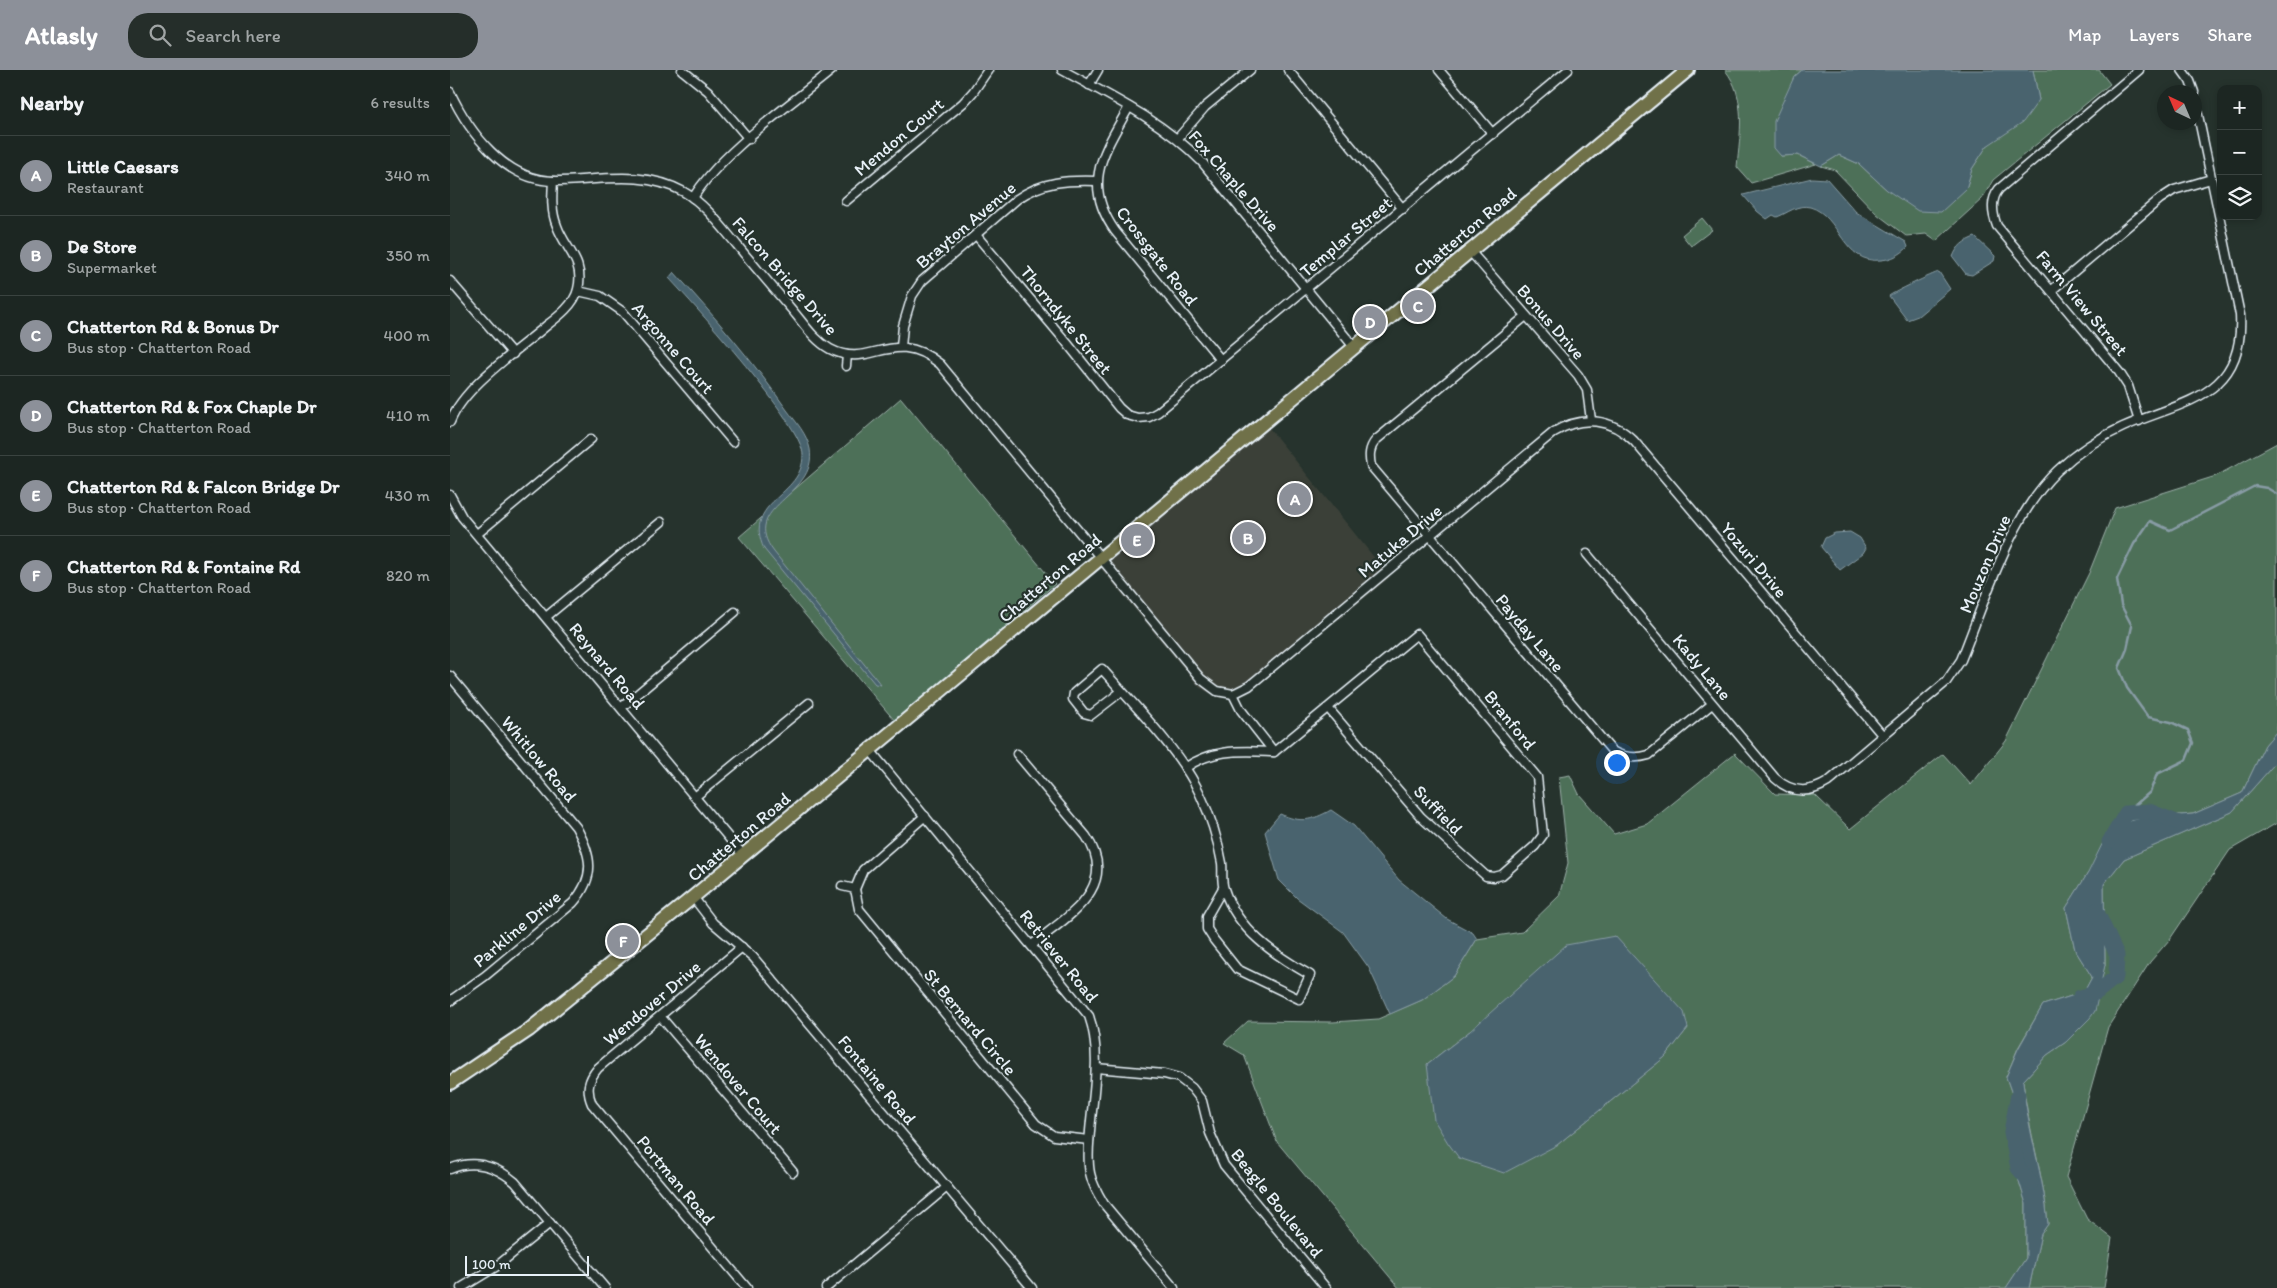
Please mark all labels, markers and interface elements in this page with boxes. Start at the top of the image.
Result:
search box [128,13,478,58]
text: Atlasly [25,21,98,50]
icon: search [146,21,174,49]
text: Search here [186,24,281,47]
text: Map [2068,24,2101,46]
text: Layers [2129,24,2179,46]
text: Share [2207,24,2252,46]
north arrow [2157,85,2202,130]
map controls [2217,85,2262,220]
button: + [2217,85,2262,130]
text: Nearby [20,90,84,115]
text: 6 results [370,93,430,112]
street label: Mendon Court [850,93,949,181]
street label: Fox Chaple Drive [1184,125,1284,237]
button: − [2217,130,2262,175]
text: Little Caesars [67,155,179,178]
text: A [31,166,41,185]
text: 340 m [385,166,430,185]
button: layers [2217,175,2262,220]
street label: Brayton Avenue [911,177,1021,273]
text: Restaurant [67,178,144,197]
street label: Chatterton Road [1409,182,1521,281]
street label: Templar Street [1295,192,1397,282]
street label: Crossgate Road [1111,202,1203,310]
street label: Falcon Bridge Drive [727,212,843,340]
text: De Store [67,235,137,258]
text: B [31,246,41,265]
text: 350 m [386,246,430,265]
street label: Farm View Street [2031,246,2133,361]
text: Supermarket [67,258,157,277]
street label: Thorndyke Street [1015,261,1117,379]
street label: Bonus Drive [1512,280,1590,364]
pin: C [1402,287,1434,325]
street label: Argonne Court [627,298,719,398]
pin: D [1354,303,1386,341]
text: Chatterton Rd & Bonus Dr [67,315,279,338]
text: C [31,326,41,345]
text: 400 m [384,326,430,345]
text: Bus stop · Chatterton Road [67,338,251,357]
text: Chatterton Rd & Fox Chaple Dr [67,395,317,418]
text: D [31,406,41,425]
text: 410 m [386,406,430,425]
text: Bus stop · Chatterton Road [67,418,251,437]
text: Chatterton Rd & Falcon Bridge Dr [67,475,340,498]
pin: A [1279,480,1311,518]
text: E [32,486,40,505]
text: 430 m [385,486,430,505]
text: Bus stop · Chatterton Road [67,498,251,517]
street label: Matuka Drive [1353,499,1447,583]
street label: Mouzon Drive [1954,511,2016,617]
street label: Yozuri Drive [1716,518,1792,602]
pin: B [1232,519,1264,557]
pin: E [1121,521,1153,559]
street label: Chatterton Road [994,528,1106,627]
text: Chatterton Rd & Fontaine Rd [67,555,300,578]
text: F [32,566,40,585]
text: 820 m [386,566,430,585]
text: Bus stop · Chatterton Road [67,578,251,597]
street label: Payday Lane [1491,589,1569,677]
street label: Reynard Road [564,618,650,714]
street label: Kady Lane [1668,629,1736,705]
street label: Branford [1479,686,1541,755]
street label: Whitlow Road [497,711,582,807]
your location [1604,750,1630,776]
street label: Suffield [1409,780,1467,840]
street label: Chatterton Road [683,787,795,886]
street label: Parkline Drive [468,886,566,972]
street label: Retriever Road [1015,905,1103,1007]
pin: F [607,922,639,960]
street label: Wendover Drive [599,956,705,1050]
street label: St Bernard Circle [919,964,1021,1080]
street label: Wendover Court [689,1029,787,1139]
street label: Fontaine Road [833,1031,921,1129]
street label: Portman Road [632,1131,720,1230]
street label: Beagle Boulevard [1226,1144,1328,1262]
scale bar [465,1253,589,1276]
text: 100 m [472,1256,511,1273]

